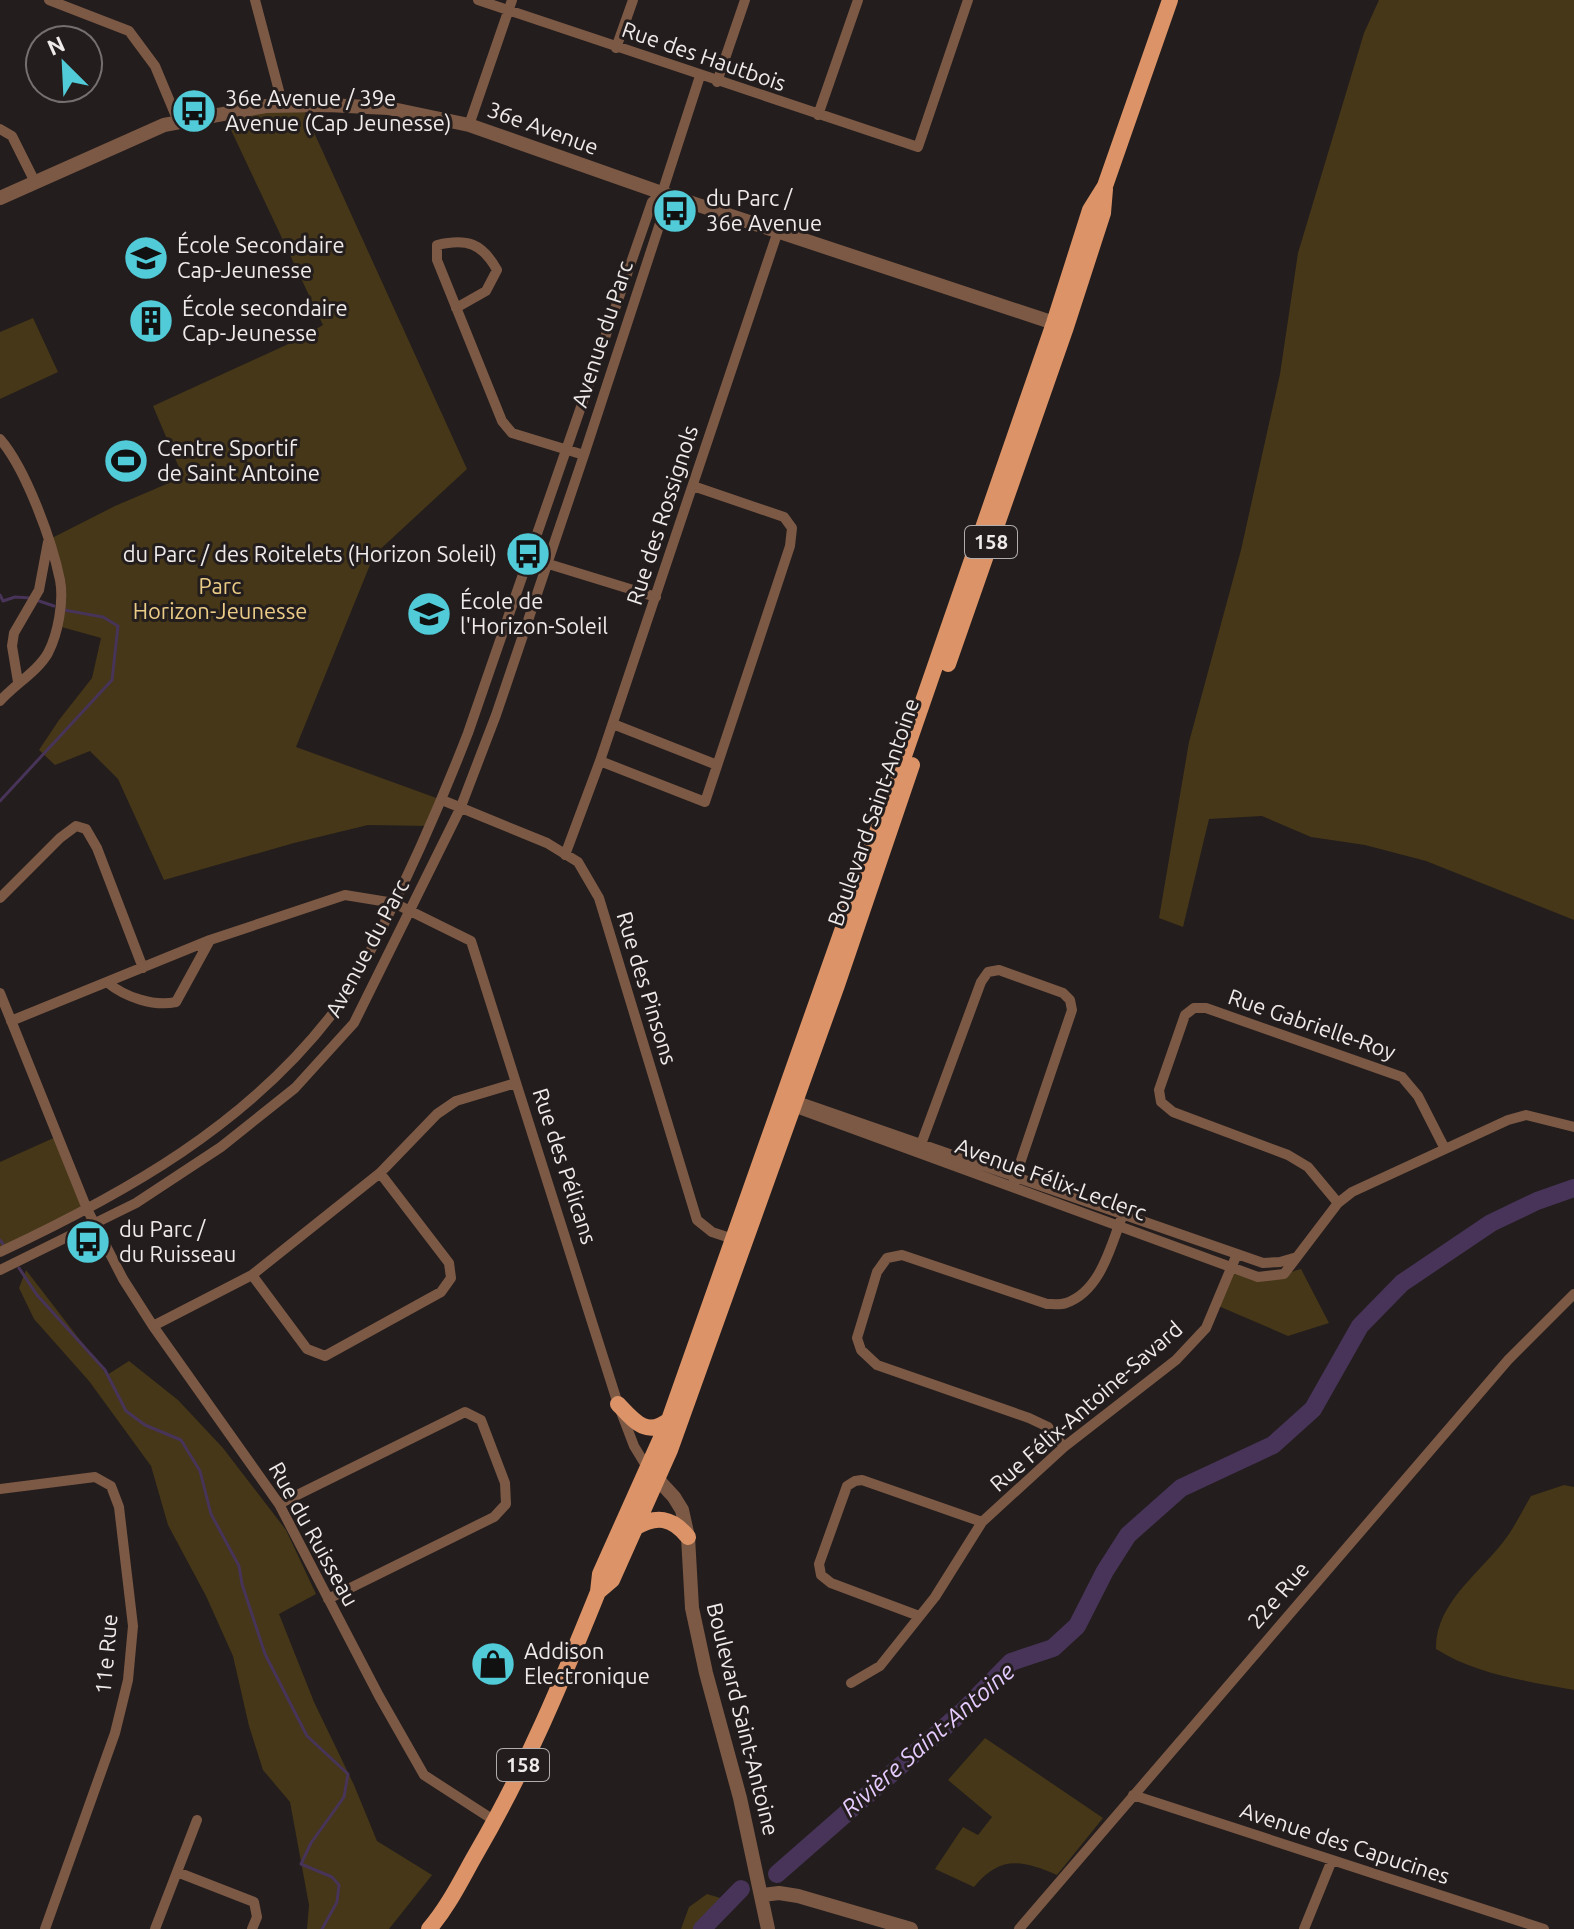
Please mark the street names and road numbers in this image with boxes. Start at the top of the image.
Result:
street label: Rue des Hautbois [619,16,789,95]
street label: 36e Avenue [484,96,602,159]
street label: Avenue du Parc [566,257,637,410]
street label: Rue des Rossignols [621,422,702,608]
road number: 158 [965,526,1017,558]
street label: Boulevard Saint-Antoine [822,695,923,929]
street label: Avenue du Parc [320,875,413,1021]
street label: Rue des Pinsons [612,908,683,1067]
street label: Rue Gabrielle-Roy [1225,983,1399,1064]
street label: Rue des Pélicans [528,1085,602,1247]
street label: Avenue Félix-Leclerc [952,1132,1150,1225]
street label: Rue Félix-Antoine-Savard [984,1315,1187,1496]
street label: Rue du Ruisseau [265,1457,364,1610]
street label: 22e Rue [1242,1556,1313,1633]
street label: Boulevard Saint-Antoine [702,1600,785,1838]
street label: 11e Rue [90,1613,121,1695]
road number: 158 [497,1749,549,1781]
street label: Avenue des Capucines [1237,1797,1453,1888]

